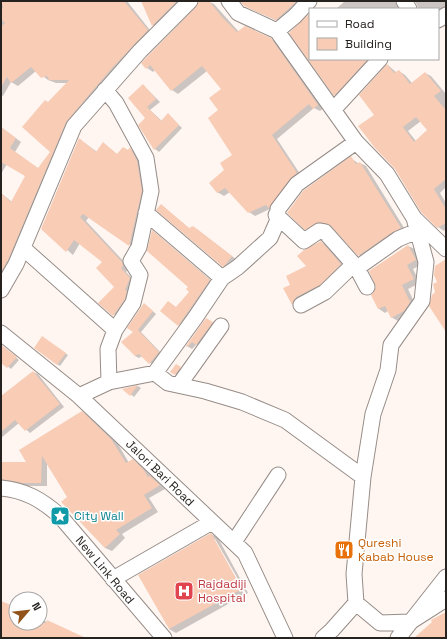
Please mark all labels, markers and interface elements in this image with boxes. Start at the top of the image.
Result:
legend [309,8,439,60]
text: Road [345,16,374,32]
text: Building [345,36,392,52]
street label: Jalori Bari Road [122,436,198,510]
place icon: City Wall [49,505,71,527]
place label: City Wall [74,508,124,524]
street label: New Link Road [72,533,138,607]
place label: Qureshi Kabab House [358,535,434,565]
restaurant icon: Qureshi Kabab House [333,539,355,561]
place label: Rajdadiji Hospital [198,576,247,606]
hospital icon: Rajdadiji Hospital [173,580,195,602]
north arrow [8,591,48,631]
text: N [29,600,45,613]

